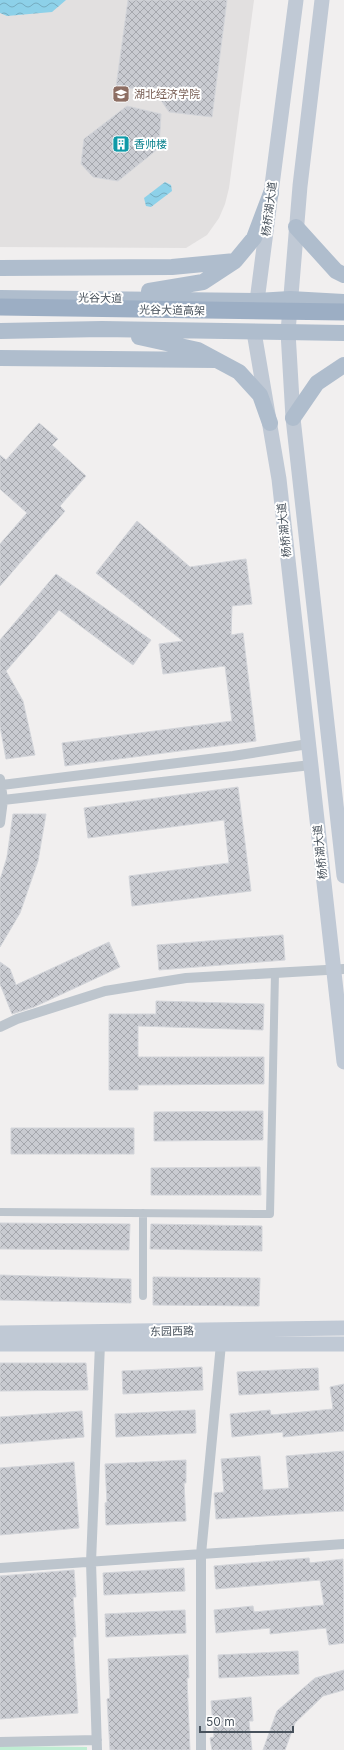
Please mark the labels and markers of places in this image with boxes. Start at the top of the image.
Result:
school or university icon: 湖北经济学院 [111,84,131,104]
place label: 湖北经济学院 [134,87,200,101]
building icon: 香帅楼 [111,134,131,154]
place label: 香帅楼 [134,137,167,151]

